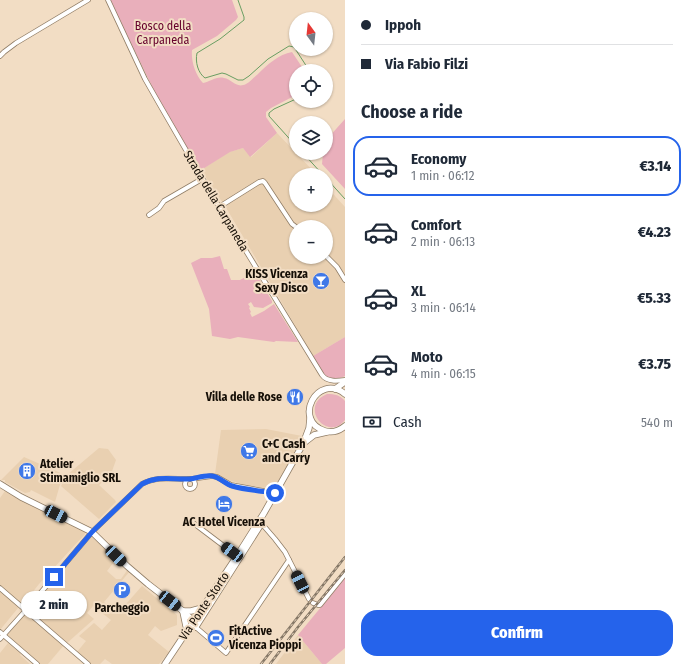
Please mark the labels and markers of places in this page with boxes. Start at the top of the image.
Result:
place label: KISS Vicenza Sexy Disco [245,267,309,295]
bar icon: KISS Vicenza Sexy Disco [311,271,331,291]
restaurant icon: Villa delle Rose [285,387,305,407]
place label: Villa delle Rose [205,390,282,404]
place label: C+C Cash and Carry [262,437,310,465]
supermarket icon: C+C Cash and Carry [239,441,259,461]
place label: Atelier Stimamiglio SRL [39,457,121,485]
building icon: Atelier Stimamiglio SRL [17,461,37,481]
hotel icon: AC Hotel Vicenza [214,494,234,514]
place label: AC Hotel Vicenza [182,515,265,529]
parking icon: Parcheggio [112,580,132,600]
place label: Parcheggio [94,601,150,615]
place label: FitActive Vicenza Pioppi [228,624,301,652]
sports icon: FitActive Vicenza Pioppi [206,628,226,648]

